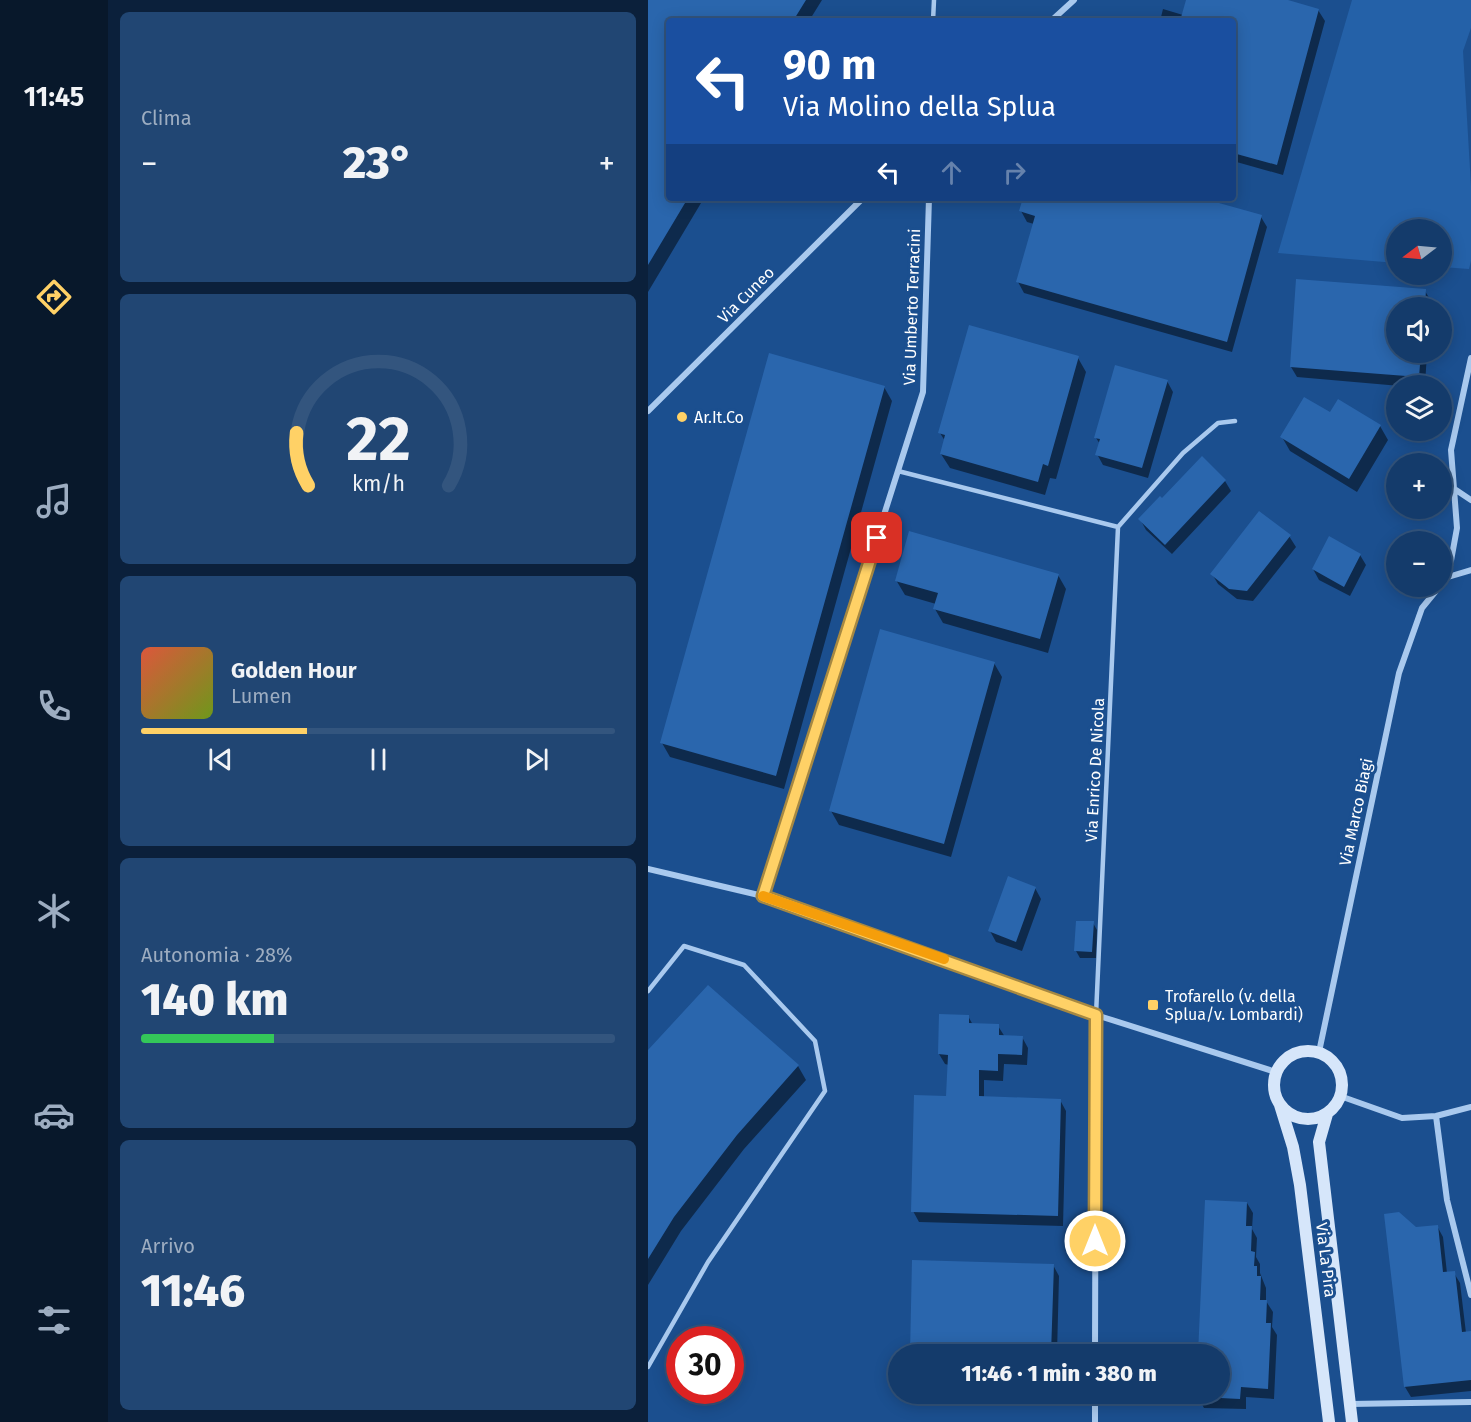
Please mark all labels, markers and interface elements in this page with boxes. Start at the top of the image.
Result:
text: 90 m [783,40,877,90]
icon: left [684,42,762,120]
text: 11:45 [24,81,84,113]
text: Via Molino della Splua [783,91,1056,123]
text: Clima [141,106,192,130]
text: 23° [343,136,413,190]
text: − [141,144,158,184]
text: + [599,144,615,184]
icon: left [872,156,905,189]
icon: ahead [935,156,968,189]
icon: right [998,156,1031,189]
north arrow [1386,219,1452,285]
map controls [1386,219,1452,597]
street label: Via Umberto Terracini [900,228,924,386]
street label: Via Cuneo [714,263,778,327]
icon: directions [33,276,75,318]
button: sound [1386,297,1452,363]
button: layers [1386,375,1452,441]
text: 22 [346,402,410,477]
place label: Ar.It.Co [694,408,744,427]
marker: Ar.It.Co [675,410,689,424]
button: + [1386,453,1452,519]
text: km/h [351,471,405,497]
icon: music [33,480,75,522]
pin [851,512,902,563]
icon: arrive [860,521,893,554]
button: − [1386,531,1452,597]
text: Golden Hour [231,657,357,684]
text: Lumen [231,684,292,708]
icon: phone [33,685,75,727]
street label: Via Enrico De Nicola [1082,697,1108,843]
icon: previous [204,743,237,776]
icon: pause [362,743,395,776]
icon: next [520,743,553,776]
street label: Via Marco Biagi [1335,756,1377,868]
icon: climate [33,890,75,932]
text: Autonomia · 28% [141,943,293,967]
text: 140 km [141,973,288,1027]
place label: Trofarello (v. della Splua/v. Lombardi) [1165,987,1303,1024]
marker: Trofarello (v. della Splua/v. Lombardi) [1146,998,1160,1012]
icon: car [33,1094,75,1136]
position arrow [1063,1209,1127,1273]
street label: Via La Pira [1312,1222,1340,1298]
text: Arrivo [141,1234,195,1258]
text: 11:46 [141,1264,245,1318]
icon: filters [33,1299,75,1341]
speed limit sign: 30 [666,1326,744,1404]
text: 11:46 · 1 min · 380 m [961,1360,1157,1387]

